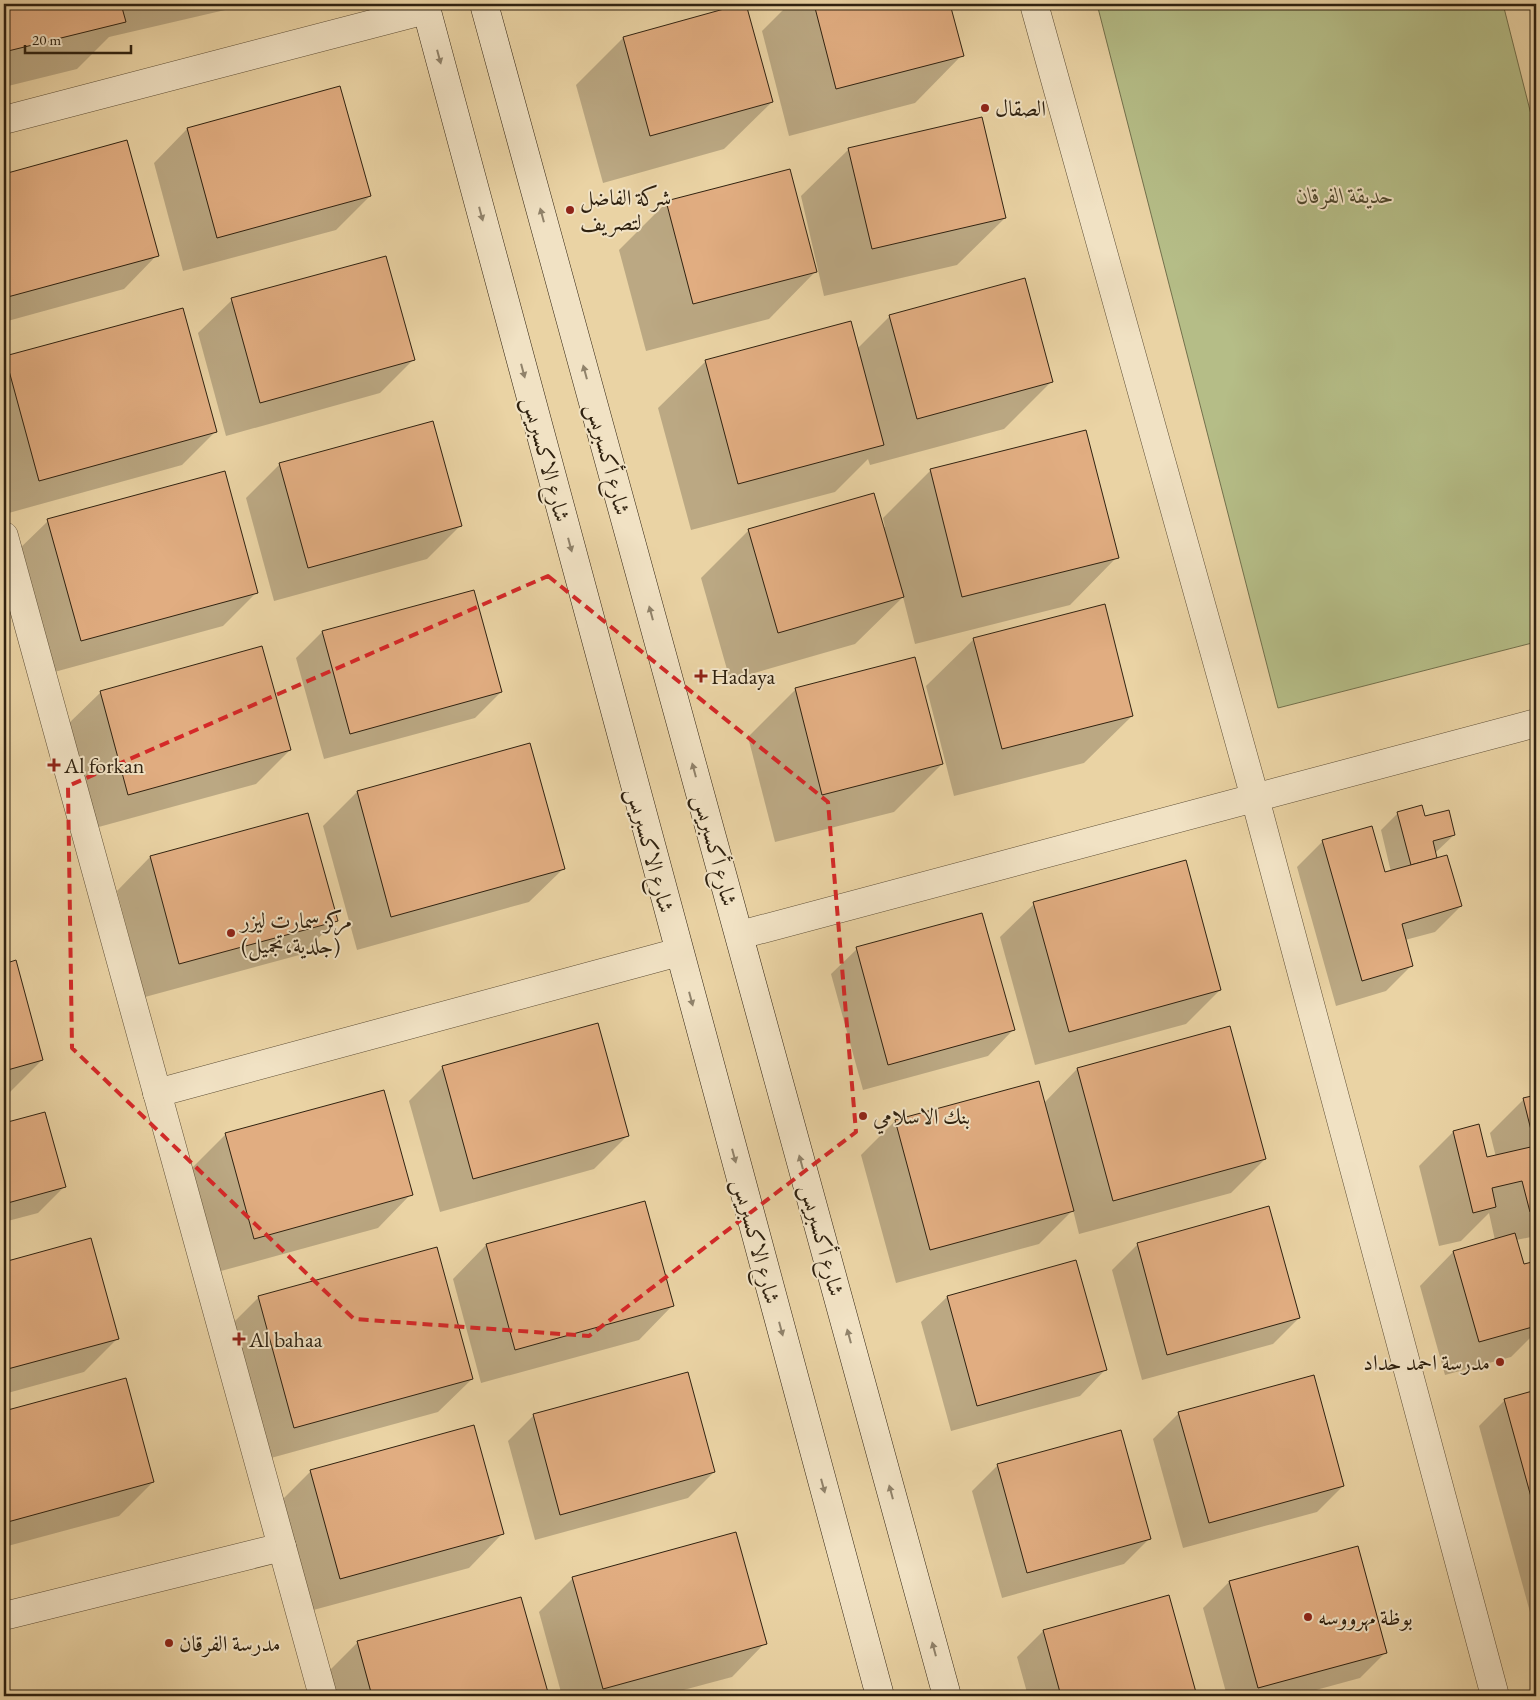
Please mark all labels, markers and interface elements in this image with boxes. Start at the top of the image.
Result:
scale bar [25,22,131,54]
text: 20 m [32,30,61,49]
one-way arrow [435,50,443,65]
place label: الصقال [995,94,1046,123]
marker: الصقال [979,102,991,114]
park label: حديقة الفرقان [1296,181,1394,210]
place label: شركة الفاضل لتصريف [580,183,671,237]
marker: شركة الفاضل لتصريف [564,204,576,216]
one-way arrow [477,207,485,222]
one-way arrow [538,208,546,223]
one-way arrow [519,364,527,379]
one-way arrow [581,364,589,379]
street label: شارع الاكسبريس [512,393,577,526]
street label: شارع أكسبريس [576,400,638,519]
one-way arrow [566,538,574,553]
one-way arrow [647,605,655,620]
place label: Hadaya [711,662,776,691]
marker: Hadaya [695,670,707,682]
place label: Al forkan [63,751,145,780]
marker: Al forkan [48,759,60,771]
one-way arrow [690,762,698,777]
street label: شارع الاكسبريس [616,784,681,917]
street label: شارع أكسبريس [683,791,745,910]
place label: مركز سمارت ليزر (جلدية،تجميل) [239,906,352,961]
marker: مركز سمارت ليزر (جلدية،تجميل) [225,927,237,939]
one-way arrow [688,991,696,1006]
place label: بنك الاسلامي [873,1102,970,1135]
marker: بنك الاسلامي [857,1110,869,1122]
one-way arrow [730,1148,738,1163]
one-way arrow [797,1154,805,1169]
street label: شارع الاكسبريس [722,1175,787,1308]
street label: شارع أكسبريس [790,1181,852,1300]
one-way arrow [777,1322,785,1337]
place label: Al bahaa [248,1325,323,1354]
one-way arrow [844,1328,852,1343]
marker: Al bahaa [233,1333,245,1345]
place label: مدرسة احمد حداد [1363,1348,1490,1377]
marker: مدرسة احمد حداد [1494,1356,1506,1368]
one-way arrow [820,1479,828,1494]
one-way arrow [887,1485,895,1500]
place label: بوظة مهرووسه [1318,1603,1413,1632]
marker: بوظة مهرووسه [1302,1611,1314,1623]
place label: مدرسة الفرقان [179,1629,281,1658]
marker: مدرسة الفرقان [163,1637,175,1649]
one-way arrow [929,1642,937,1657]

